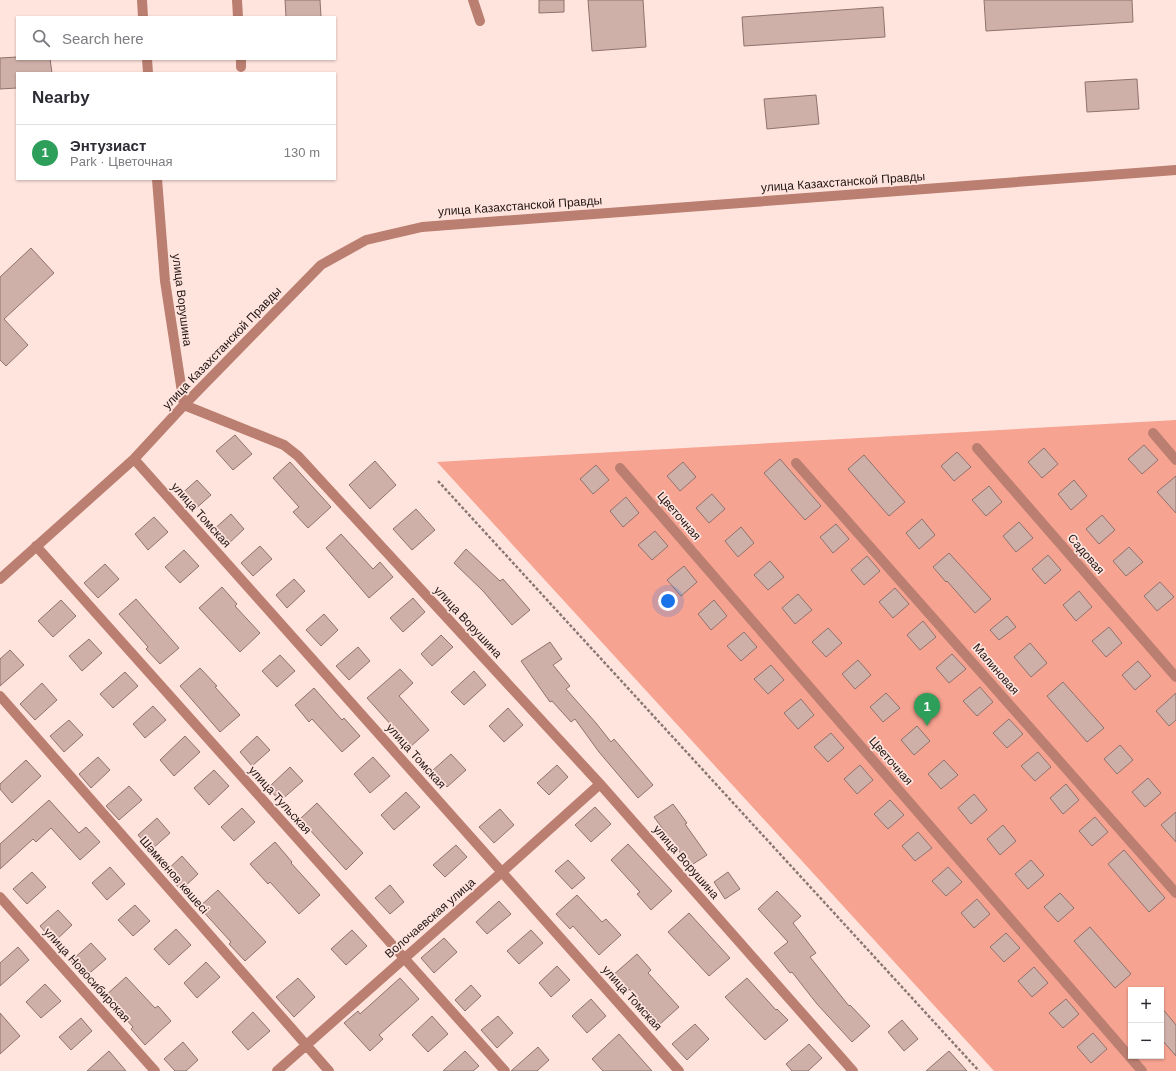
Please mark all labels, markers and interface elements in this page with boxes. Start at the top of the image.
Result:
search box [16,16,336,60]
icon: search [30,27,52,49]
text: Search here [62,30,144,47]
text: Nearby [32,88,90,107]
text: Энтузиаст [70,137,146,154]
text: 1 [41,145,49,160]
text: 130 m [284,145,320,160]
text: Park · Цветочная [70,154,172,169]
street label: улица Казахстанской Правды [760,169,926,195]
street label: улица Казахстанской Правды [437,193,603,219]
street label: улица Ворушина [169,253,195,347]
street label: улица Казахстанской Правды [160,284,284,412]
street label: улица Томская [168,480,234,550]
street label: Цветочная [654,489,704,543]
street label: Садовая [1065,531,1107,577]
street label: улица Ворушина [431,583,505,661]
your location [658,591,678,611]
street label: Малиновая [970,641,1022,697]
pin: 1 [914,693,940,726]
street label: улица Томская [383,721,449,791]
street label: Цветочная [866,734,916,788]
street label: улица Тульская [246,763,314,837]
street label: улица Ворушина [650,822,722,902]
street label: Шәмкенов көшесі [137,833,211,917]
street label: Волочаевская улица [382,875,478,961]
street label: улица Новосибирская [41,925,133,1025]
street label: улица Томская [599,963,665,1033]
map controls [1128,987,1164,1059]
button: + [1128,987,1164,1023]
button: − [1128,1023,1164,1059]

